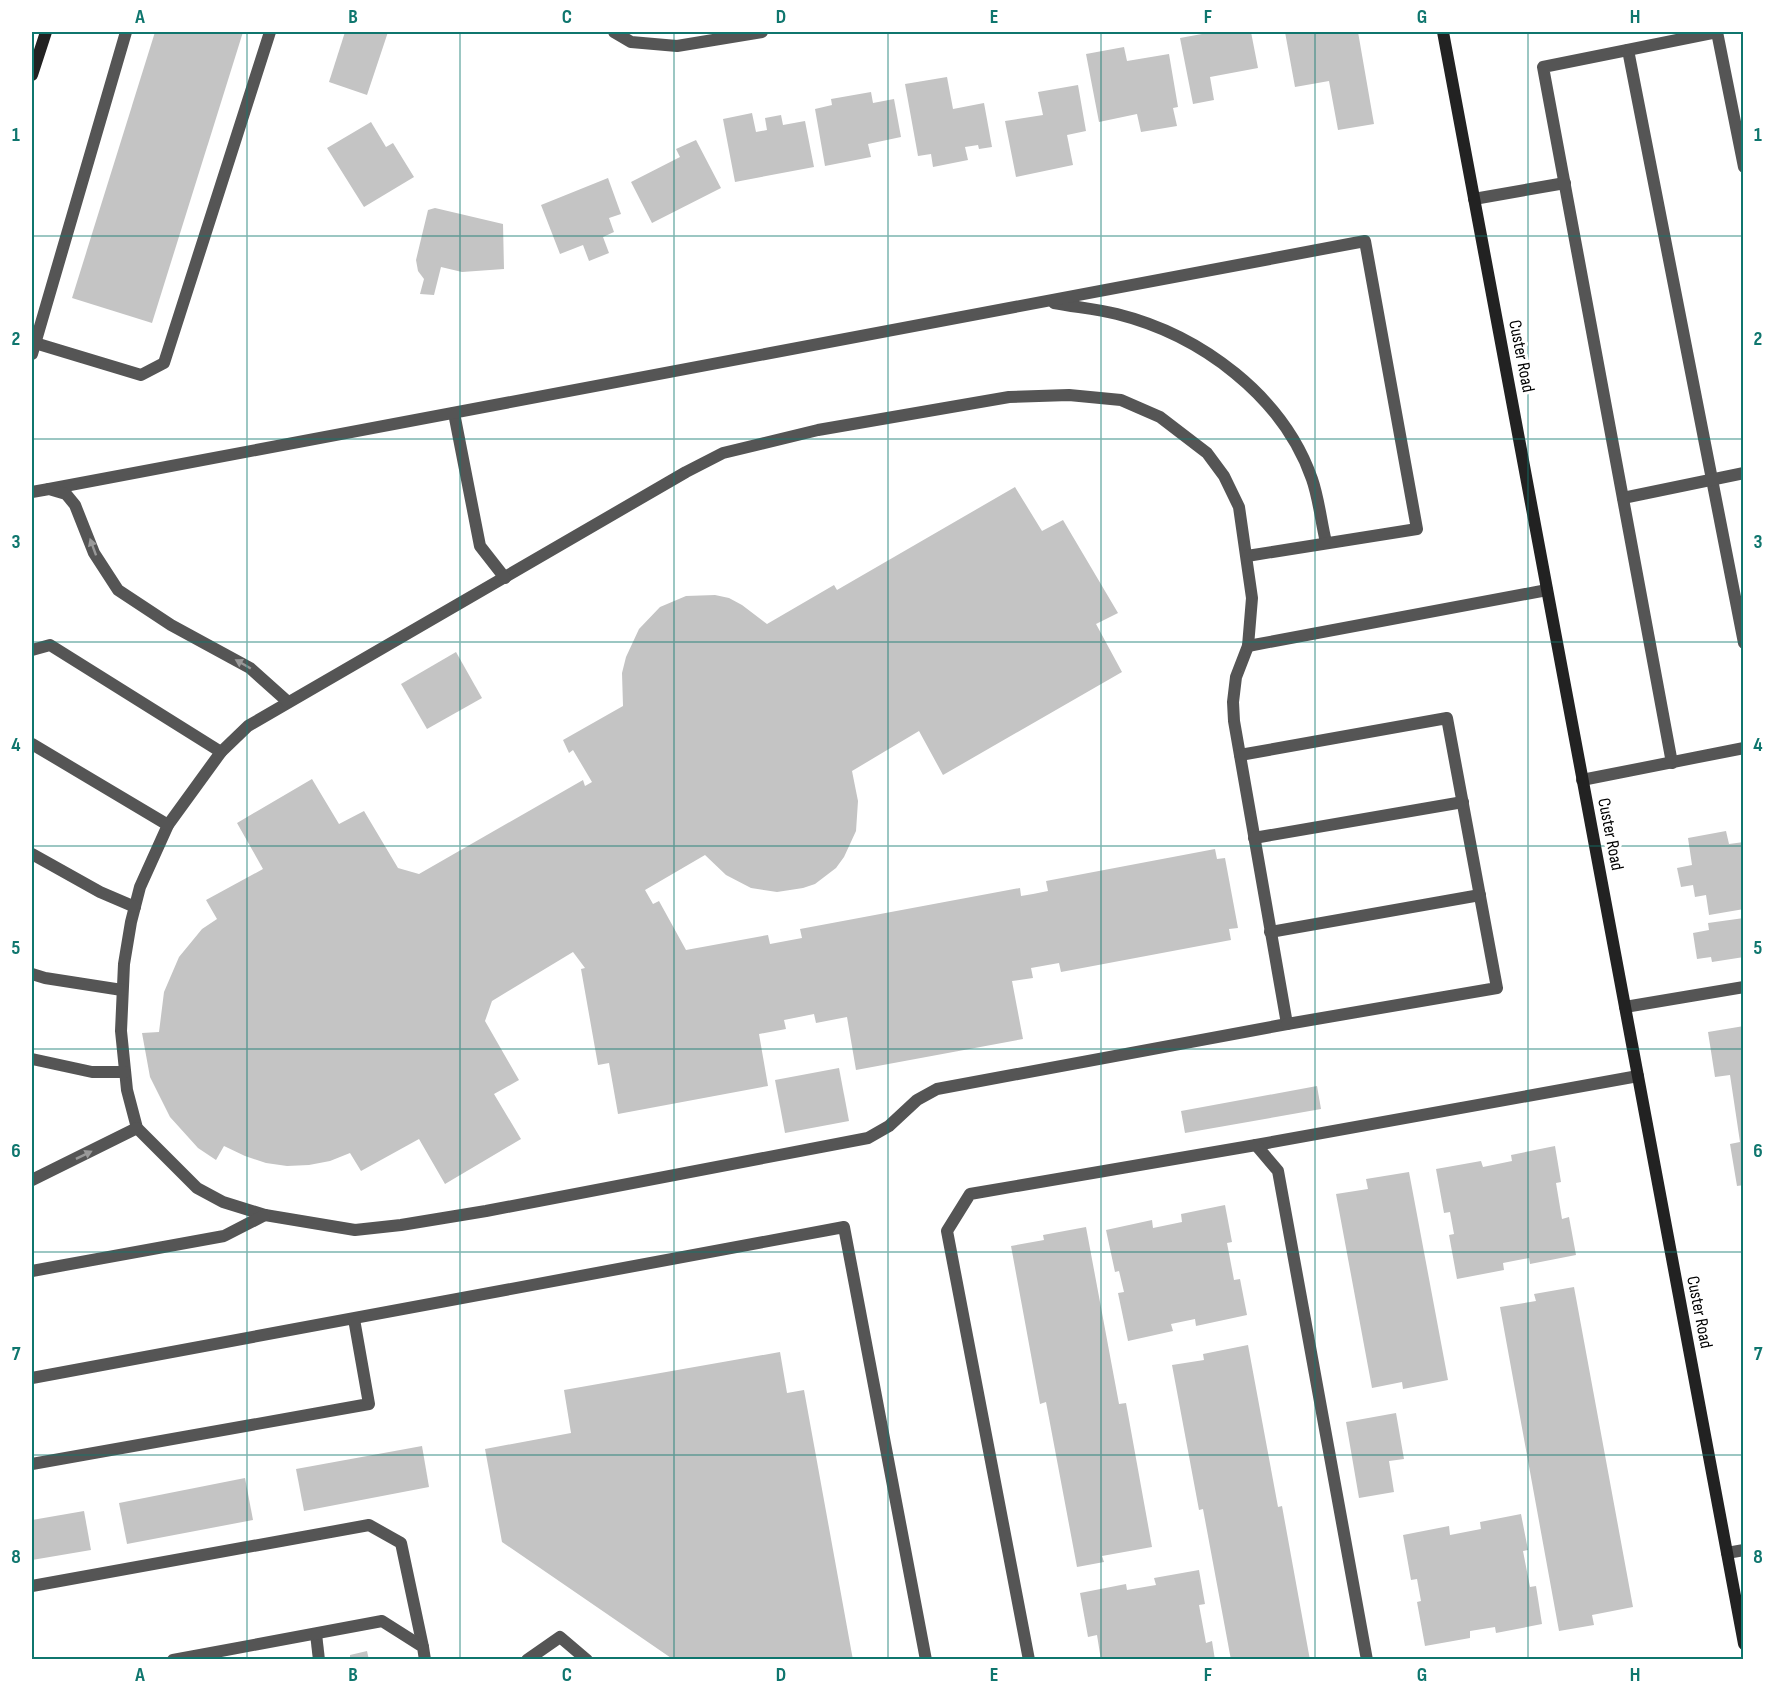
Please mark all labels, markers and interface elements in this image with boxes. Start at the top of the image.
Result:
text: A [134,5,145,29]
text: B [348,5,358,29]
text: C [562,5,572,29]
text: D [776,5,786,29]
text: E [990,5,998,29]
text: F [1204,5,1212,29]
text: G [1417,5,1427,29]
text: H [1630,5,1640,29]
text: 1 [12,123,20,147]
text: 1 [1754,123,1762,147]
street label: Custer Road [1504,318,1539,394]
text: 2 [12,327,20,351]
text: 2 [1754,327,1762,351]
text: 3 [12,530,21,554]
text: 3 [1754,530,1763,554]
one-way arrow [88,538,98,556]
one-way arrow [234,659,251,669]
text: 4 [11,733,21,757]
text: 4 [1753,733,1763,757]
street label: Custer Road [1593,796,1628,872]
text: 5 [12,936,21,960]
text: 5 [1754,936,1763,960]
text: 6 [11,1139,21,1163]
text: 6 [1753,1139,1763,1163]
one-way arrow [76,1151,93,1160]
street label: Custer Road [1682,1274,1717,1350]
text: 7 [12,1342,21,1366]
text: 7 [1754,1342,1763,1366]
text: 8 [11,1545,21,1569]
text: 8 [1753,1545,1763,1569]
text: A [134,1663,145,1687]
text: B [348,1663,358,1687]
text: C [562,1663,572,1687]
text: D [776,1663,786,1687]
text: E [990,1663,998,1687]
text: F [1204,1663,1212,1687]
text: G [1417,1663,1427,1687]
text: H [1630,1663,1640,1687]

